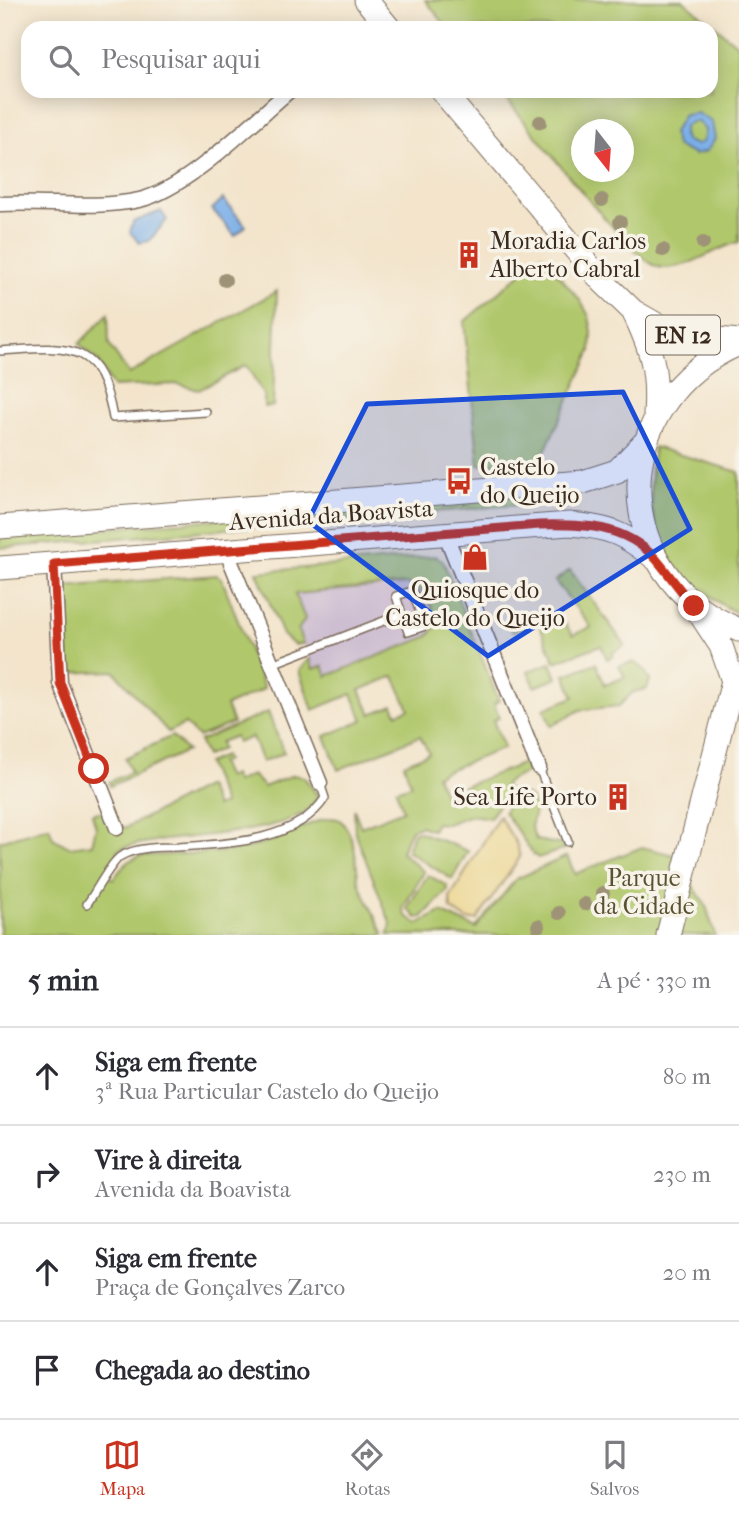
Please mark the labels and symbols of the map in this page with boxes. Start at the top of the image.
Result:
north arrow [571,119,634,182]
place label: Moradia Carlos Alberto Cabral [489,227,646,283]
building icon: Moradia Carlos Alberto Cabral [454,240,484,270]
road number: EN 12 [646,316,720,354]
place label: Castelo do Queijo [480,453,580,509]
bus stop icon: Castelo do Queijo [444,466,474,496]
street label: Avenida da Boavista [227,494,435,536]
shop icon: Quiosque do Castelo do Queijo [460,542,490,572]
place label: Quiosque do Castelo do Queijo [385,576,565,632]
route end [678,590,709,621]
route start [78,753,109,784]
building icon: Sea Life Porto [603,782,633,812]
place label: Sea Life Porto [453,783,597,811]
park label: Parque da Cidade [593,864,695,920]

